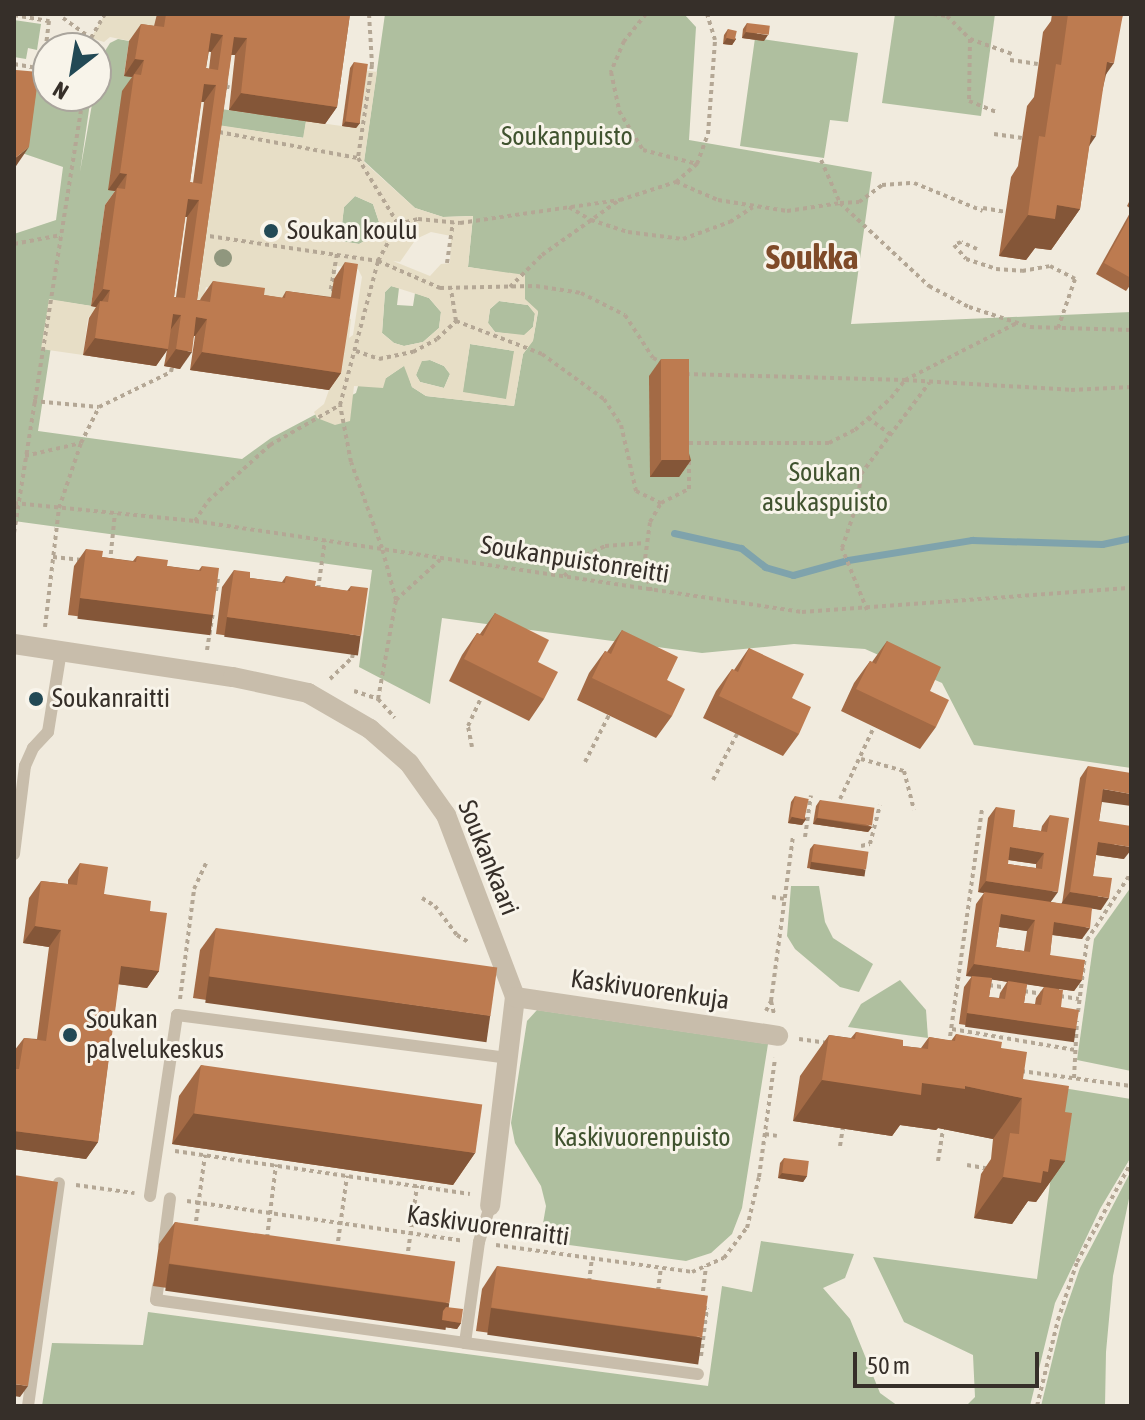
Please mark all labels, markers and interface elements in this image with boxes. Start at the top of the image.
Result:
north arrow [32,32,112,112]
text: N [48,76,73,105]
park label: Soukanpuisto [501,121,633,153]
place label: Soukan koulu [287,215,418,247]
marker: Soukan koulu [262,222,280,240]
district label: Soukka [766,237,858,277]
park label: Soukan asukaspuisto [762,457,888,518]
street label: Soukanpuistonreitti [479,530,671,590]
place label: Soukanraitti [52,683,170,715]
marker: Soukanraitti [27,690,45,708]
street label: Soukankaari [451,796,525,920]
street label: Kaskivuorenkuja [569,963,731,1017]
place label: Soukan palvelukeskus [86,1004,224,1066]
marker: Soukan palvelukeskus [61,1026,79,1044]
park label: Kaskivuorenpuisto [553,1122,731,1154]
street label: Kaskivuorenraitti [405,1199,571,1253]
scale bar [857,1336,1043,1386]
text: 50 m [867,1352,910,1379]

